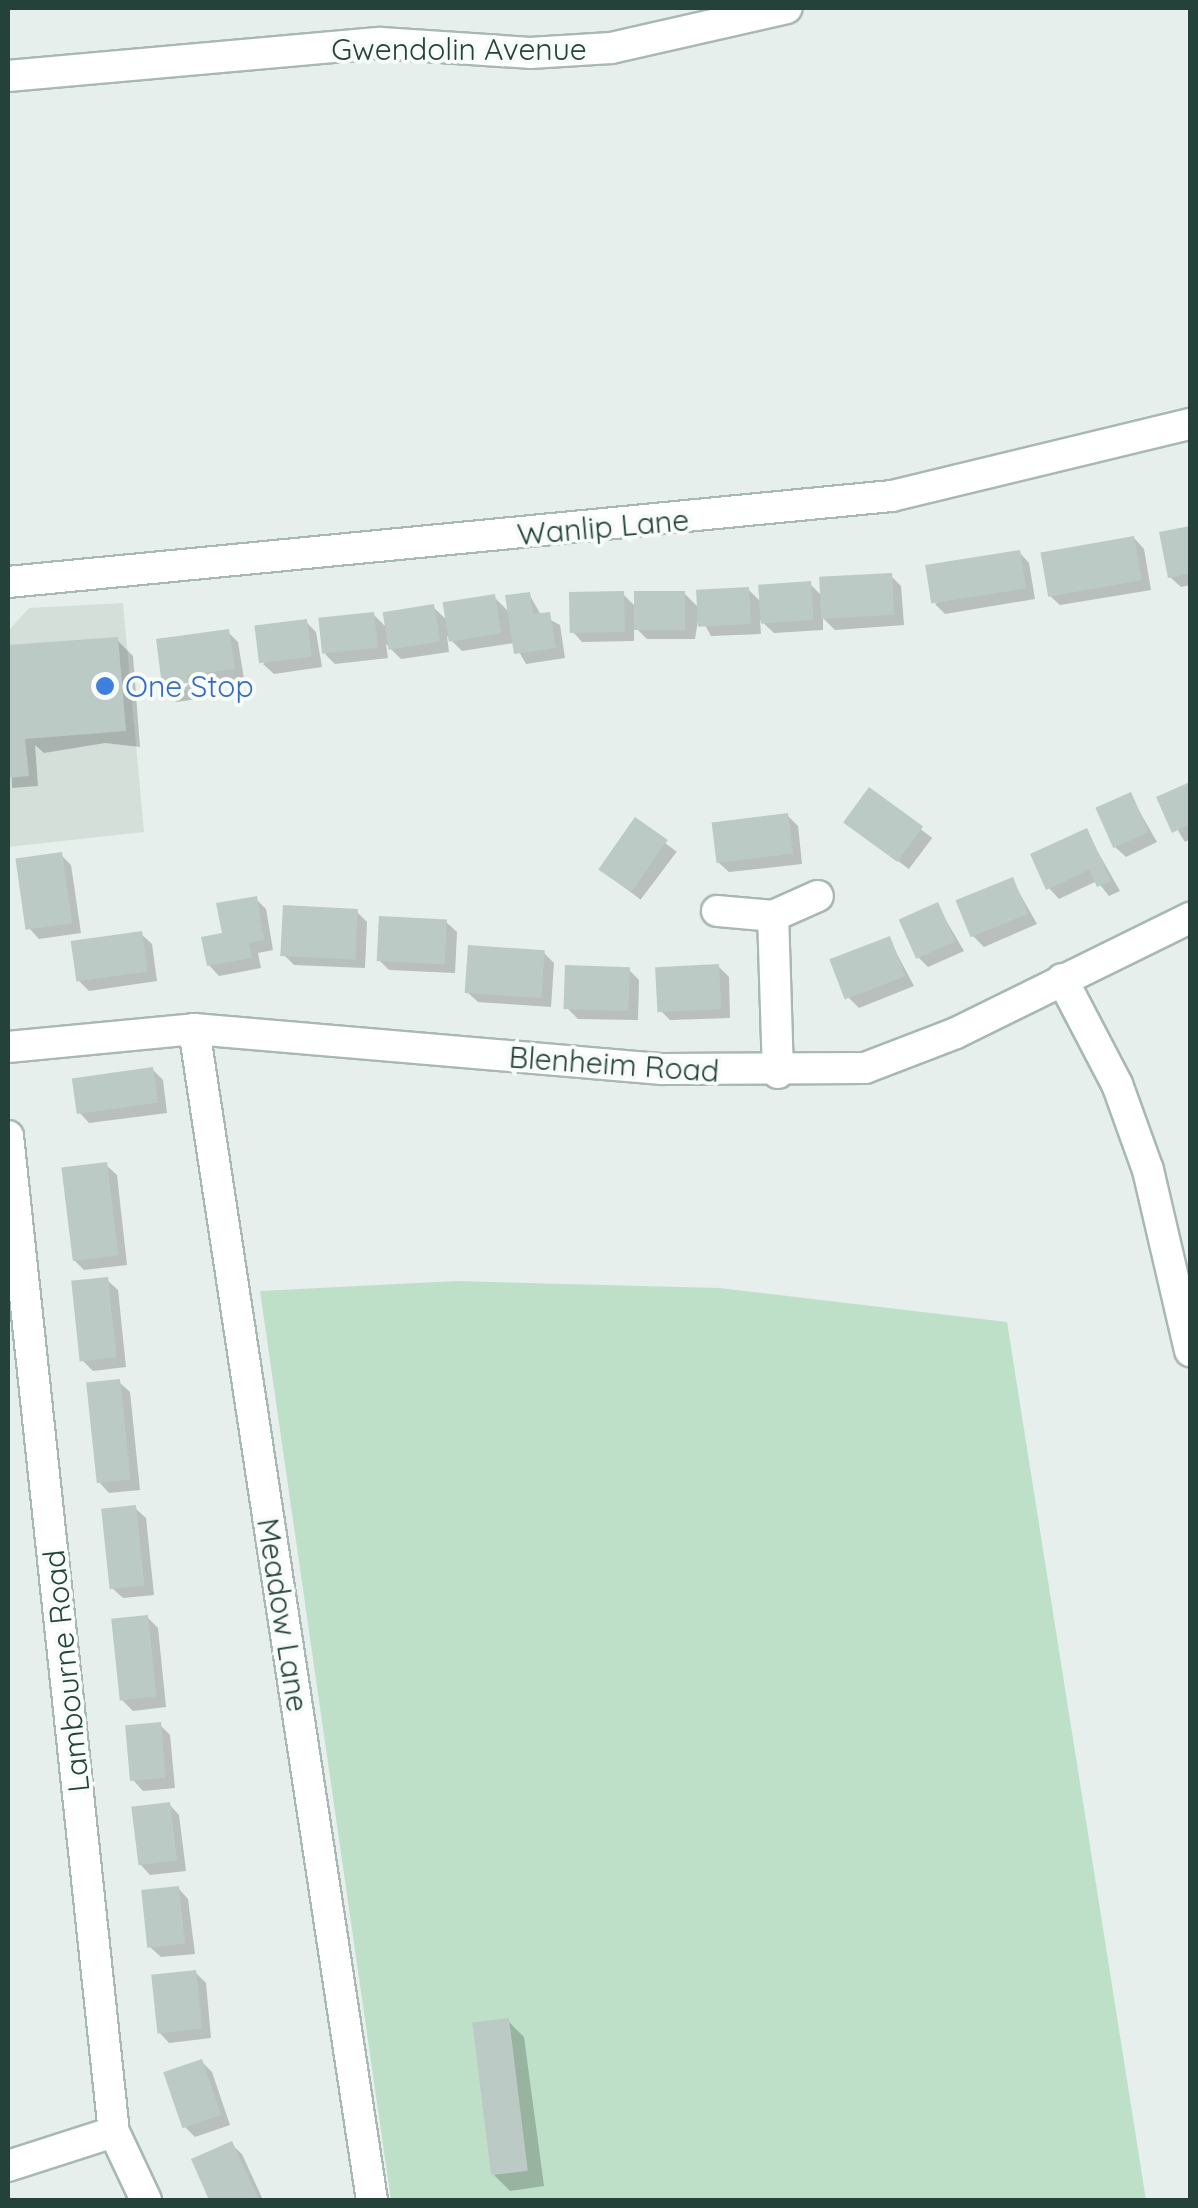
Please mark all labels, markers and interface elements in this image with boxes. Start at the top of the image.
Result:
street label: Gwendolin Avenue [331,31,587,67]
street label: Wanlip Lane [516,502,690,552]
place label: One Stop [125,668,254,704]
marker: One Stop [94,675,116,697]
street label: Blenheim Road [508,1039,720,1089]
street label: Meadow Lane [250,1516,316,1714]
street label: Lambourne Road [35,1548,97,1794]

